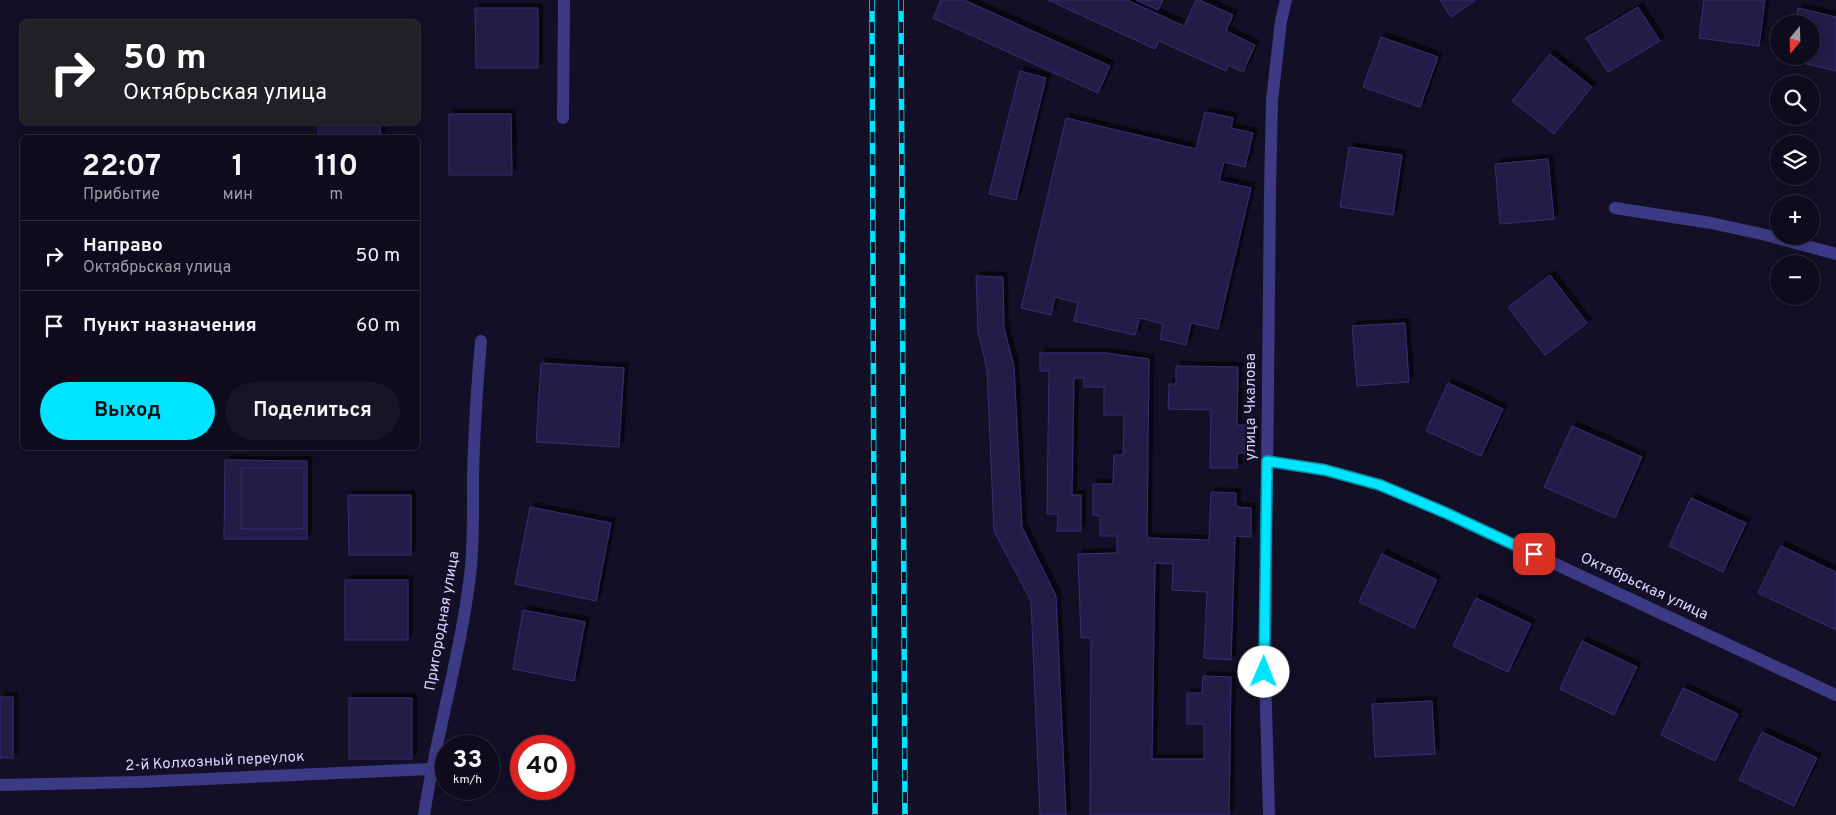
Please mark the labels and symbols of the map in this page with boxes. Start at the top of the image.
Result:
north arrow [1770,15,1820,65]
street label: улица Чкалова [1242,353,1261,461]
pin [1513,533,1555,575]
street label: Октябрьская улица [1577,549,1711,625]
street label: Пригородная улица [421,550,465,692]
position arrow [1237,645,1289,697]
speed limit sign: 40 [510,735,575,800]
street label: 2-й Колхозный переулок [125,748,305,776]

